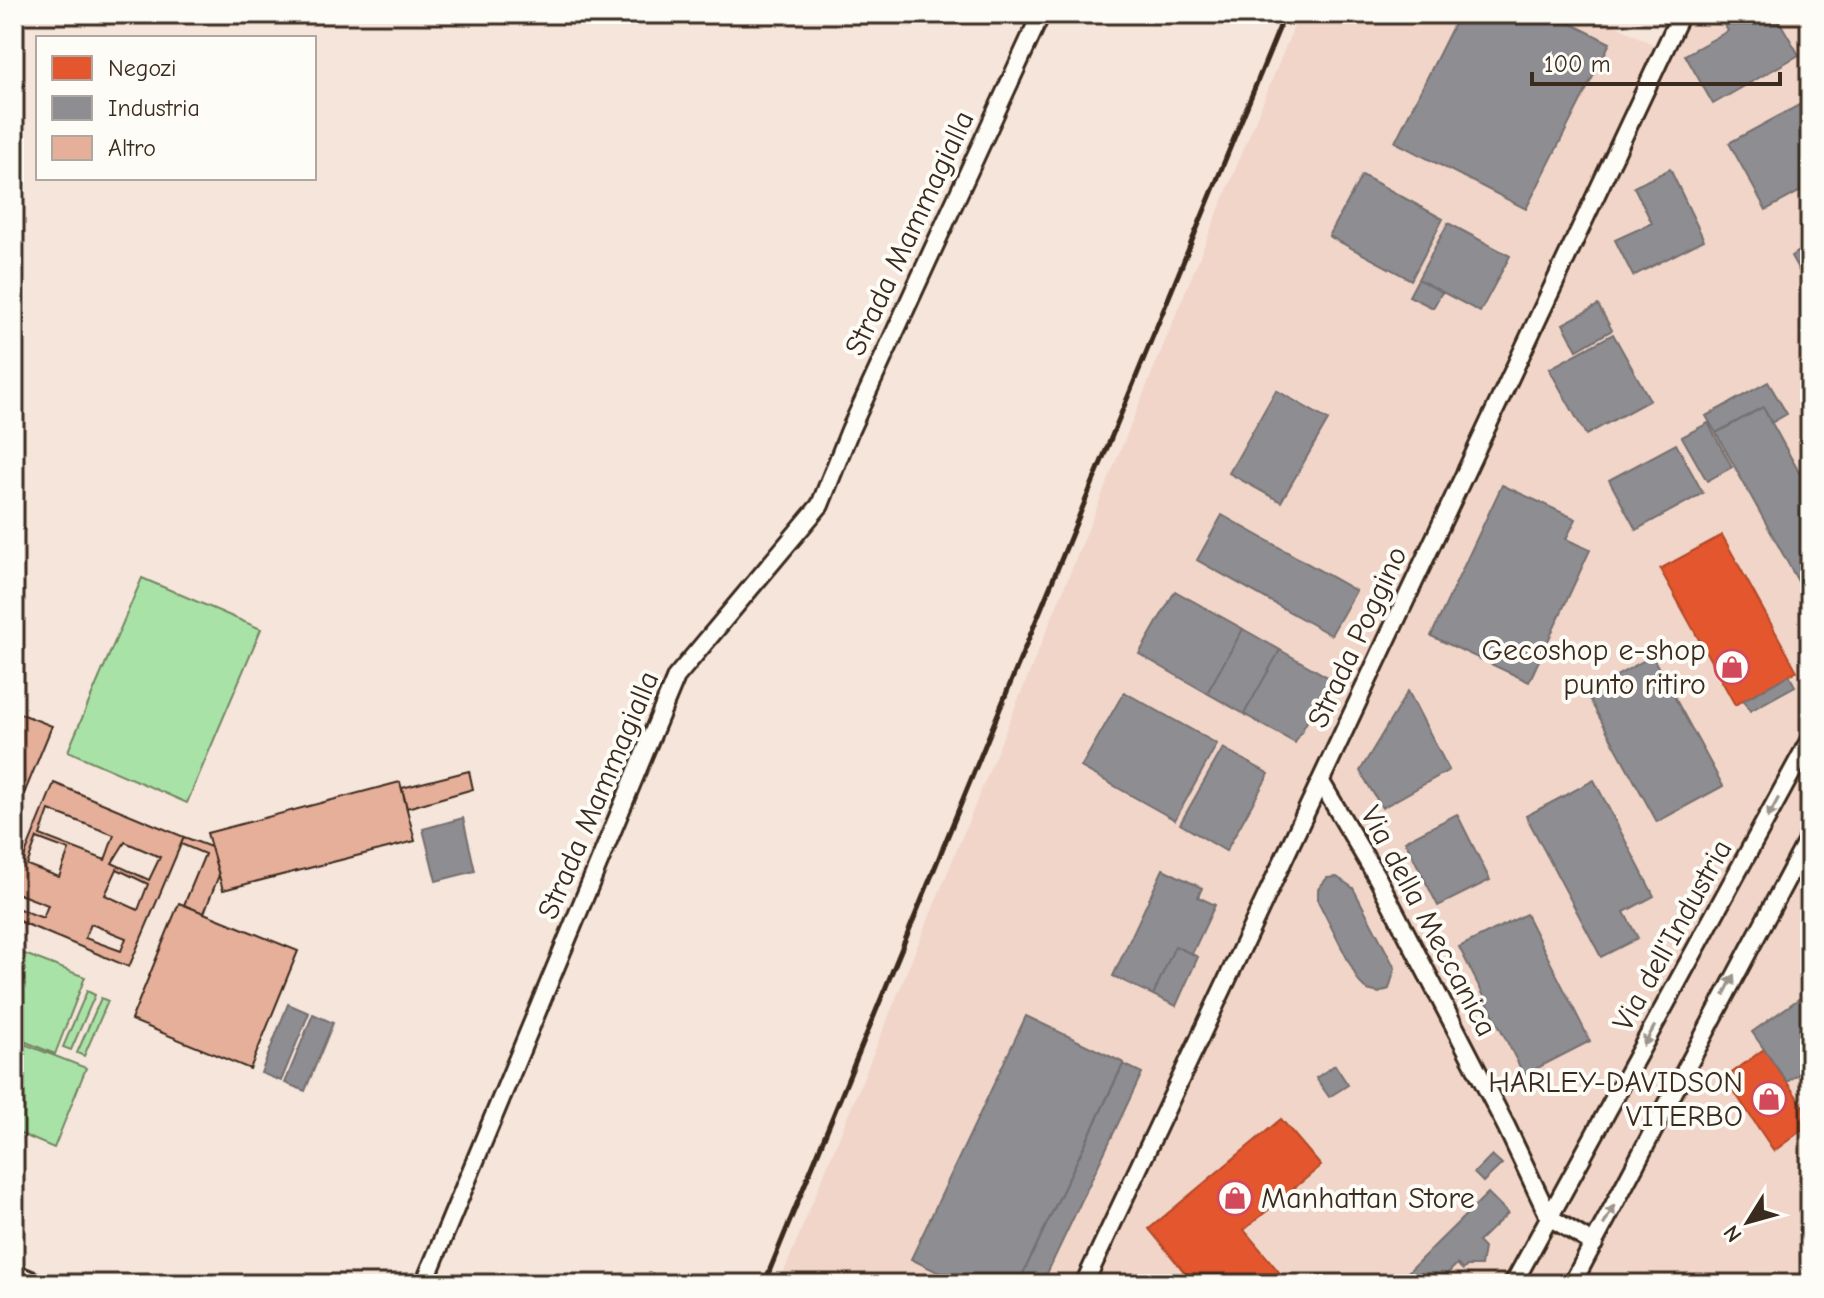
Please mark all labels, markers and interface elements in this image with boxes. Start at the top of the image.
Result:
legend [36,36,316,180]
scale bar [1532,36,1780,86]
text: 100 m [1544,50,1611,78]
text: Negozi [108,54,176,82]
text: Industria [108,94,200,122]
street label: Strada Mammagialla [837,105,981,361]
text: Altro [108,134,156,162]
street label: Strada Poggino [1300,541,1415,733]
place label: Gecoshop e-shop punto ritiro [1482,633,1706,702]
shop icon: Gecoshop e-shop punto ritiro [1713,648,1751,686]
street label: Strada Mammagialla [530,666,667,924]
one-way arrow [1766,796,1780,819]
street label: Via della Meccanica [1353,800,1504,1042]
street label: Via dell'Industria [1605,834,1739,1037]
one-way arrow [1723,973,1736,996]
one-way arrow [1642,1025,1656,1047]
place label: HARLEY-DAVIDSON VITERBO [1488,1065,1743,1134]
shop icon: HARLEY-DAVIDSON VITERBO [1750,1080,1788,1118]
shop icon: Manhattan Store [1216,1179,1254,1217]
place label: Manhattan Store [1261,1181,1475,1216]
north arrow [1708,1182,1788,1262]
one-way arrow [1601,1204,1615,1226]
text: N [1718,1220,1748,1247]

